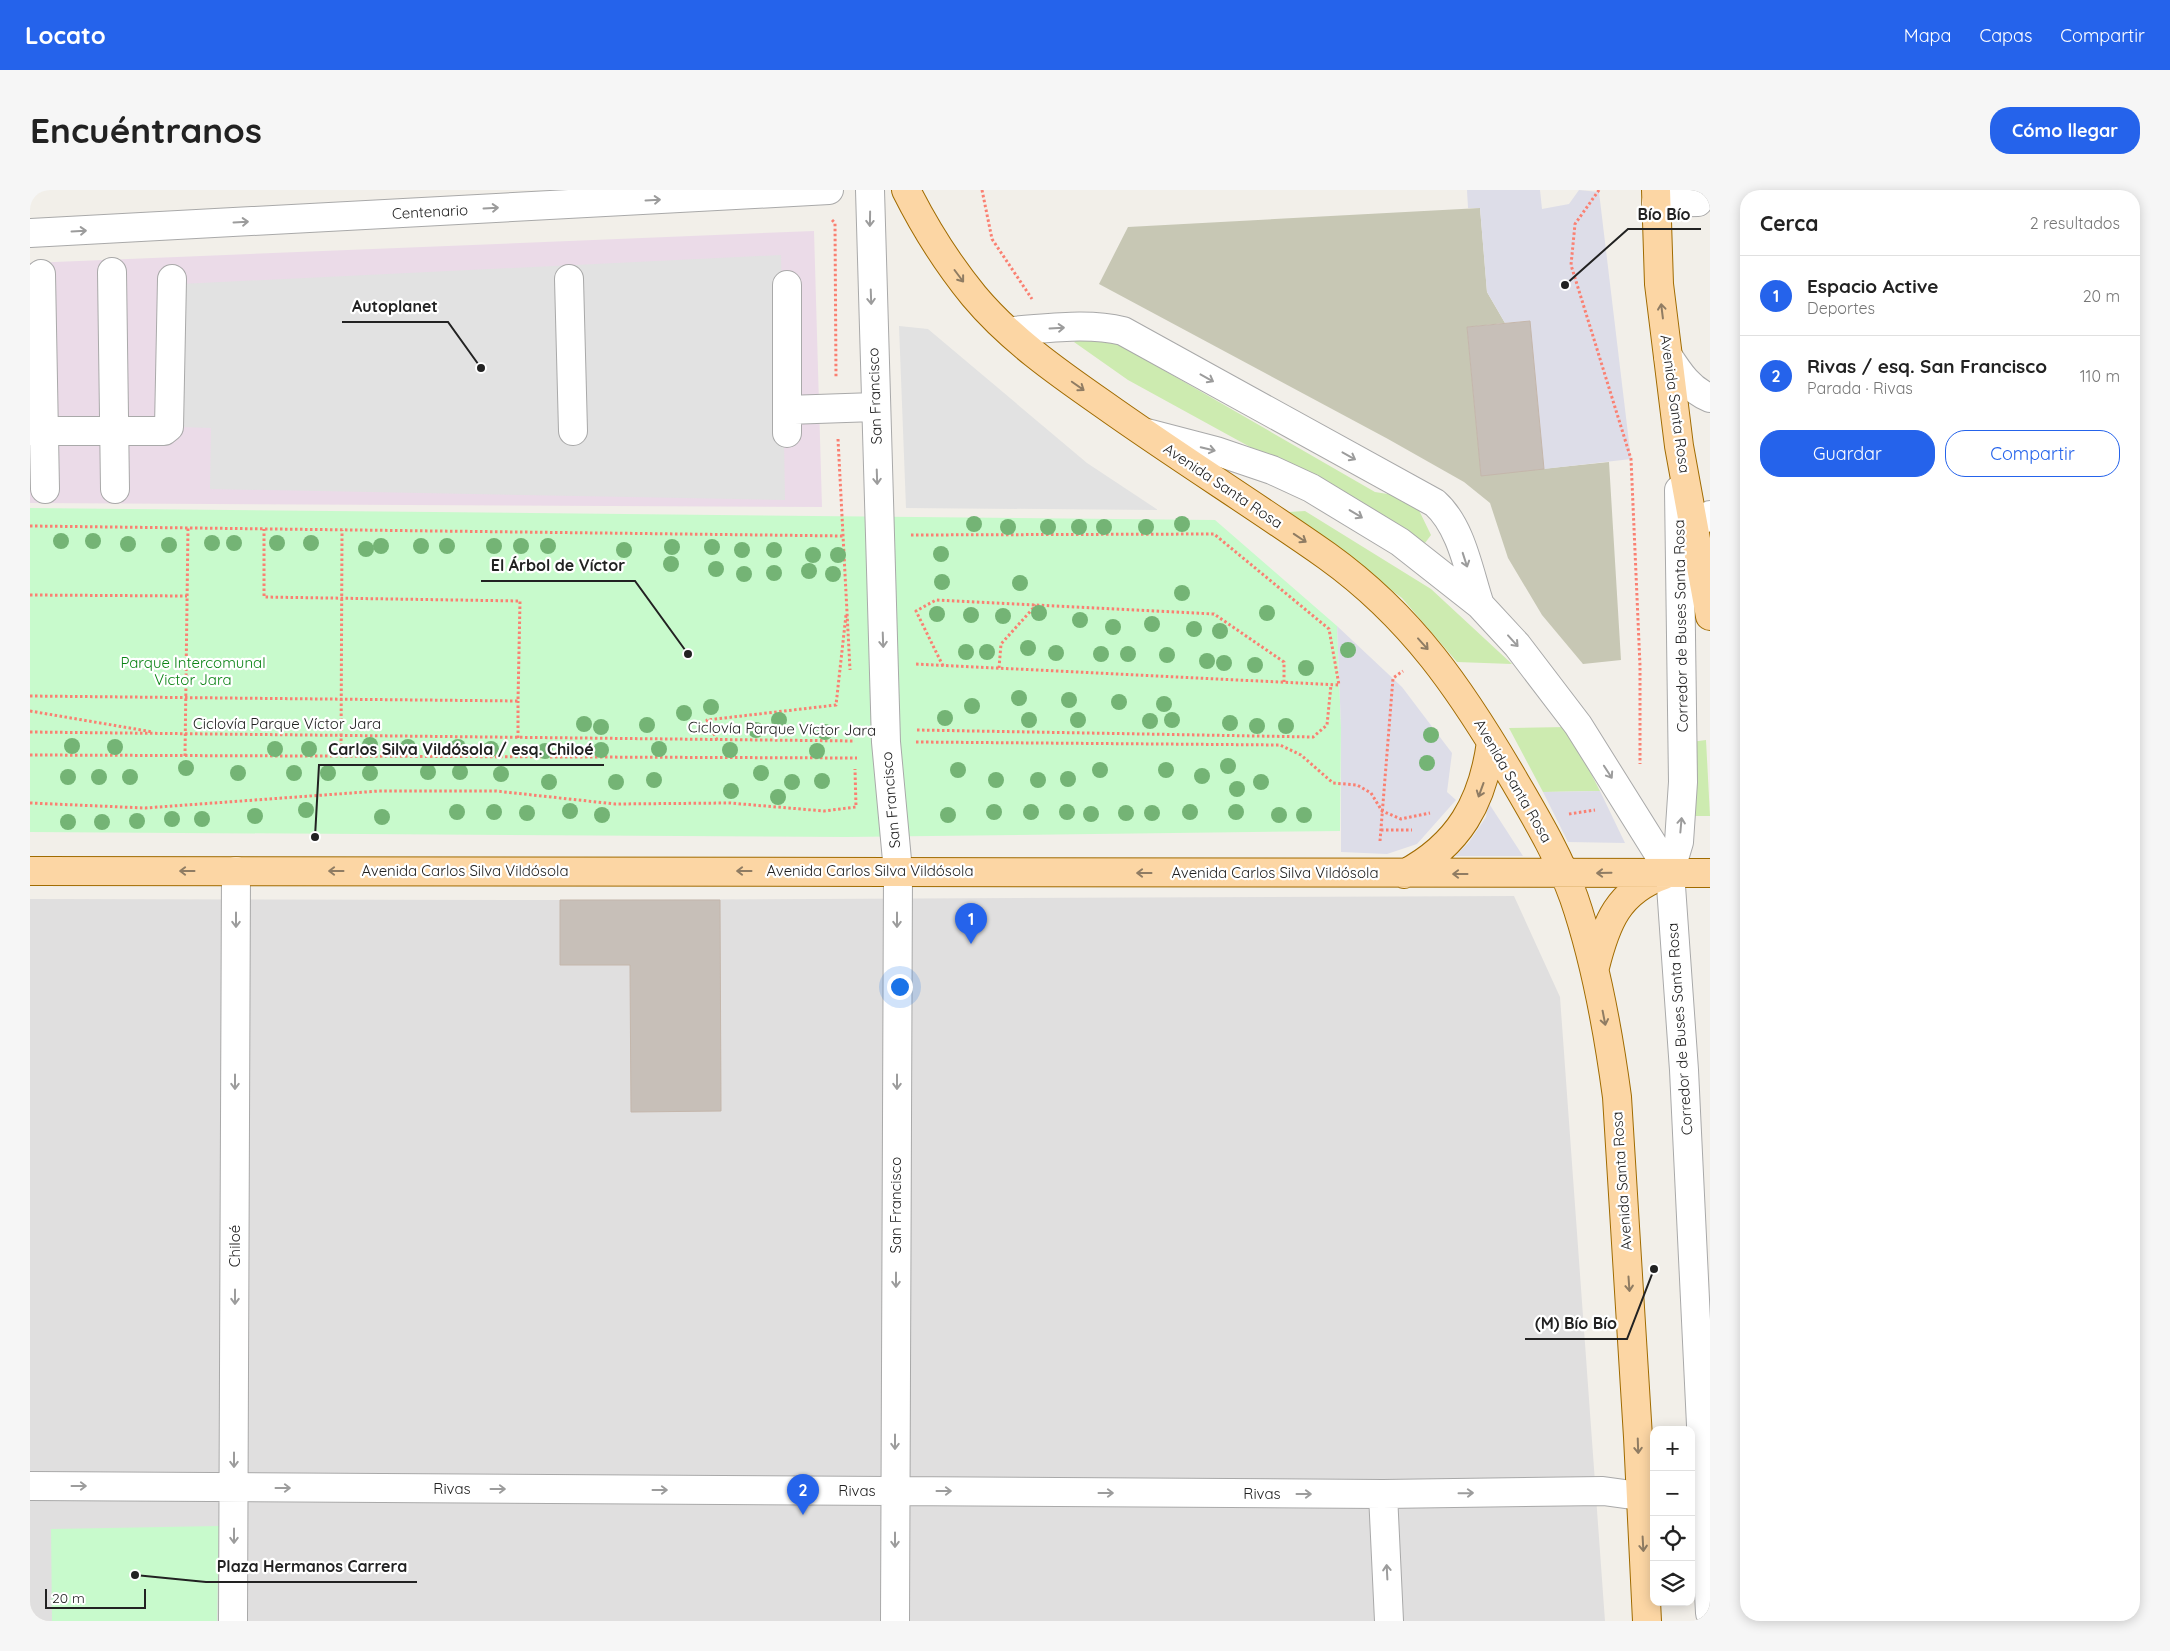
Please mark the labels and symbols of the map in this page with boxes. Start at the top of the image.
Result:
one-way arrow [645,195,661,204]
callout: Bío Bío [1628,198,1701,229]
street label: Centenario [391,200,469,223]
one-way arrow [482,204,498,213]
text: Bío Bío [1638,204,1690,224]
one-way arrow [865,211,874,227]
one-way arrow [233,217,249,226]
one-way arrow [70,226,86,235]
one-way arrow [954,269,964,283]
one-way arrow [867,289,876,305]
callout: Autoplanet [342,291,448,322]
text: Autoplanet [352,296,438,316]
one-way arrow [1657,304,1667,320]
one-way arrow [1049,324,1065,333]
street label: Avenida Santa Rosa [1656,334,1695,474]
street label: San Francisco [863,347,886,445]
one-way arrow [1199,374,1214,383]
one-way arrow [1071,381,1085,391]
street label: Avenida Santa Rosa [1160,439,1286,532]
one-way arrow [1199,445,1215,454]
one-way arrow [1342,452,1356,462]
one-way arrow [873,469,882,485]
one-way arrow [1348,510,1362,520]
street label: Corredor de Buses Santa Rosa [1669,519,1692,733]
one-way arrow [1293,533,1307,543]
callout: El Árbol de Víctor [481,550,635,581]
one-way arrow [1460,552,1470,568]
text: El Árbol de Víctor [491,555,625,575]
one-way arrow [878,631,887,647]
one-way arrow [1507,634,1519,647]
one-way arrow [1417,637,1429,650]
park label: Parque Intercomunal Victor Jara [120,653,266,689]
street label: Ciclovía Parque Víctor Jara [193,714,381,733]
street label: Avenida Santa Rosa [1470,716,1557,846]
street label: Ciclovía Parque Víctor Jara [688,717,876,740]
callout: Carlos Silva Vildósola / esq. Chiloé [319,734,604,765]
text: Carlos Silva Vildósola / esq. Chiloé [328,739,594,759]
street label: San Francisco [877,751,904,849]
one-way arrow [1603,765,1613,779]
one-way arrow [1476,781,1485,797]
one-way arrow [1676,817,1686,833]
street label: Avenida Carlos Silva Vildósola [361,861,569,880]
street label: Avenida Carlos Silva Vildósola [766,861,974,880]
street label: Avenida Carlos Silva Vildósola [1171,863,1379,882]
one-way arrow [180,866,196,876]
one-way arrow [329,866,345,876]
one-way arrow [736,866,752,876]
one-way arrow [1136,868,1152,877]
one-way arrow [1452,869,1468,879]
one-way arrow [1596,869,1612,878]
pin: 1 [955,903,987,944]
one-way arrow [231,912,241,928]
one-way arrow [892,912,902,928]
street label: Corredor de Buses Santa Rosa [1663,922,1696,1136]
your location [887,974,913,1000]
one-way arrow [1600,1009,1610,1025]
one-way arrow [230,1074,240,1090]
one-way arrow [892,1074,902,1090]
street label: Avenida Santa Rosa [1607,1111,1636,1251]
street label: San Francisco [886,1157,905,1253]
street label: Chiloé [225,1225,244,1267]
one-way arrow [891,1272,901,1288]
one-way arrow [1624,1276,1633,1292]
one-way arrow [230,1289,239,1305]
callout: (M) Bío Bío [1525,1308,1627,1339]
text: (M) Bío Bío [1535,1313,1617,1333]
one-way arrow [890,1434,900,1450]
one-way arrow [1634,1438,1643,1454]
one-way arrow [229,1452,239,1468]
pin: 2 [787,1474,819,1515]
street label: Rivas [433,1479,471,1498]
one-way arrow [70,1481,86,1491]
street label: Rivas [838,1481,876,1500]
one-way arrow [274,1483,290,1492]
one-way arrow [489,1484,505,1494]
street label: Rivas [1243,1484,1281,1503]
one-way arrow [652,1485,668,1495]
one-way arrow [936,1487,952,1496]
one-way arrow [1098,1488,1114,1498]
one-way arrow [1458,1488,1474,1498]
one-way arrow [1296,1489,1312,1499]
one-way arrow [229,1528,239,1544]
one-way arrow [890,1532,900,1548]
one-way arrow [1638,1536,1647,1552]
callout: Plaza Hermanos Carrera [206,1551,417,1582]
text: Plaza Hermanos Carrera [217,1556,407,1576]
one-way arrow [1382,1565,1391,1581]
scale bar [45,1586,146,1609]

